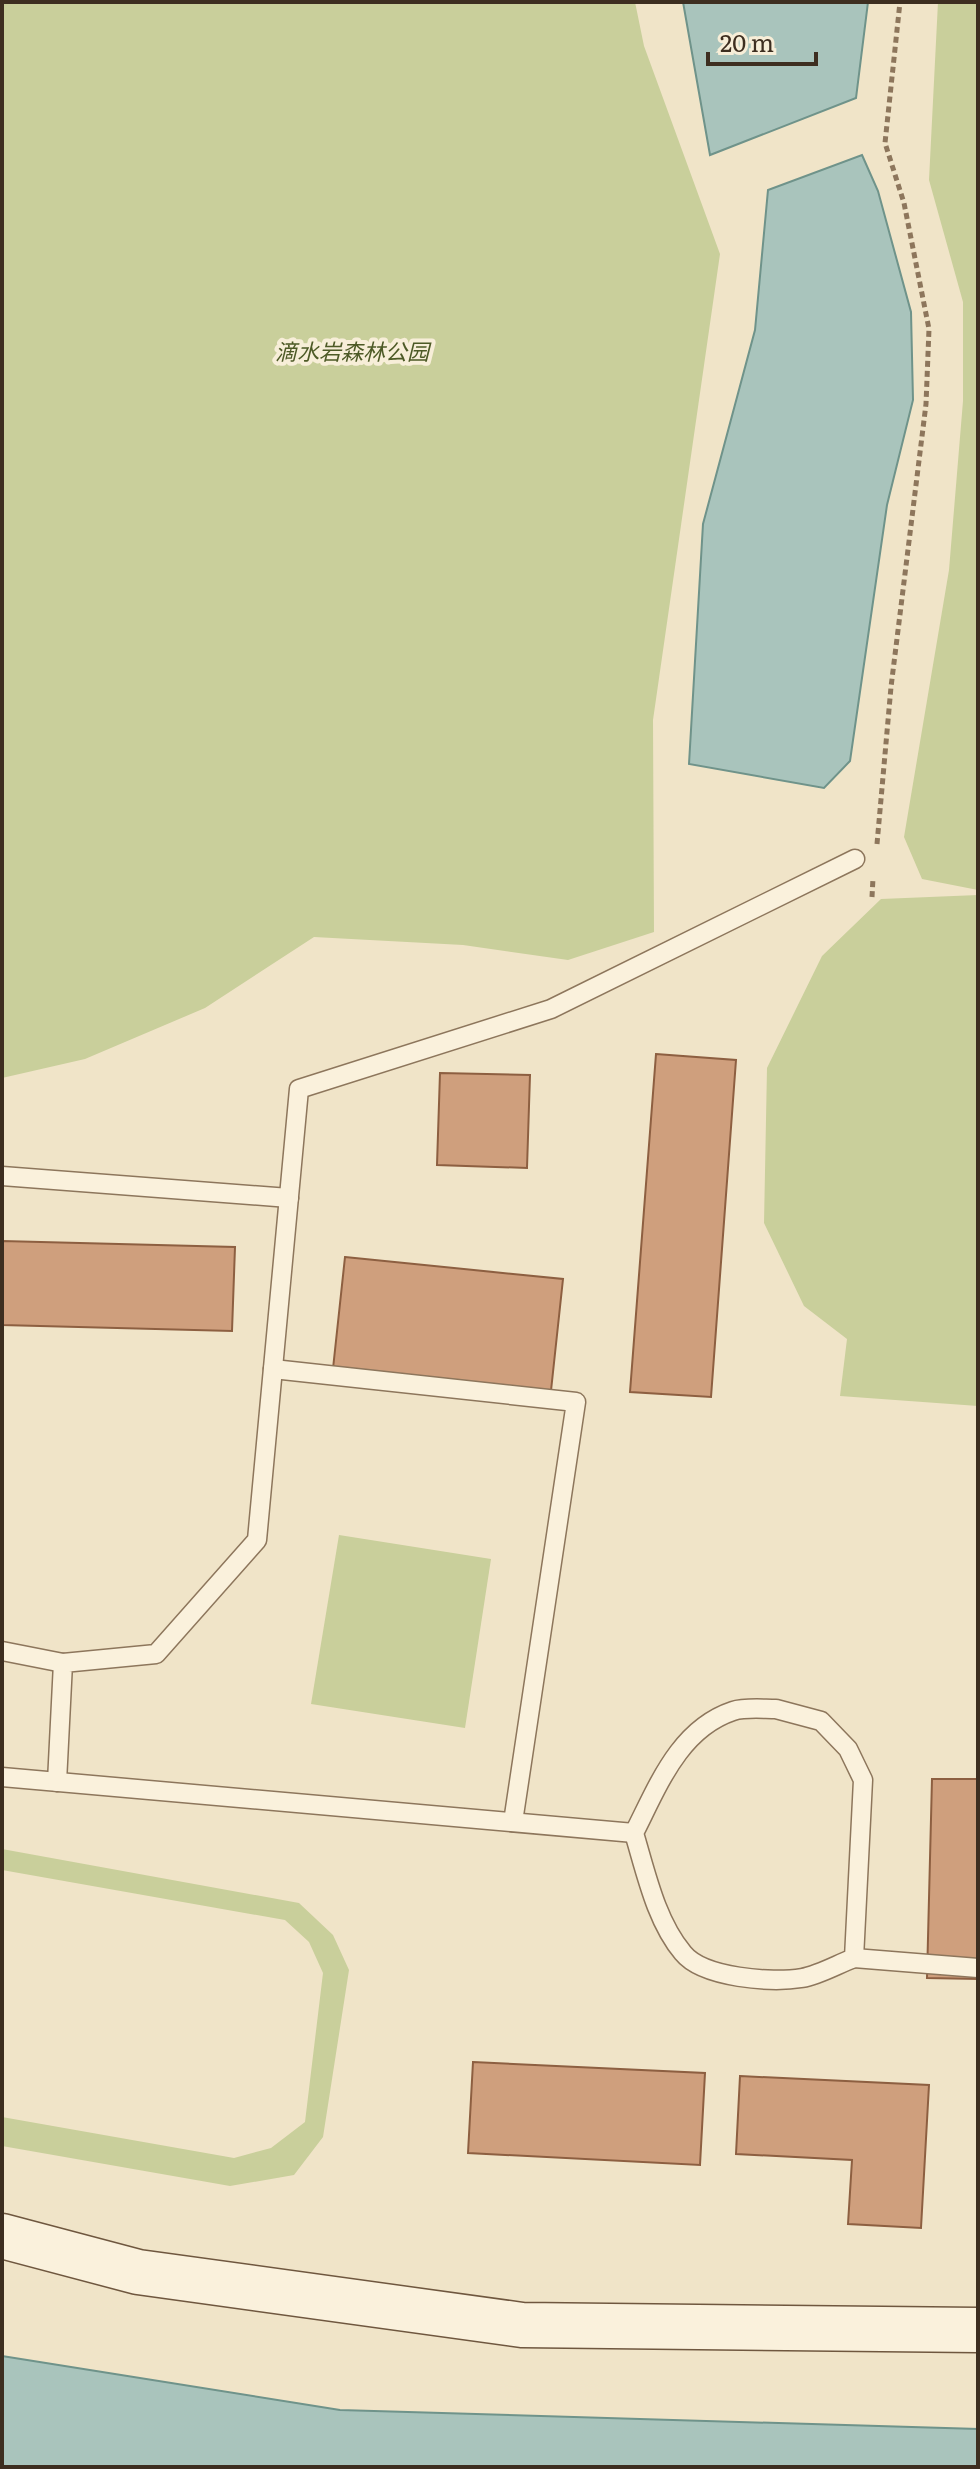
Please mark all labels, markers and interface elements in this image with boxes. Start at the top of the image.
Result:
scale bar [708,16,816,66]
text: 20 m [720,24,774,59]
park label: 滴水岩森林公园 [275,334,432,367]

